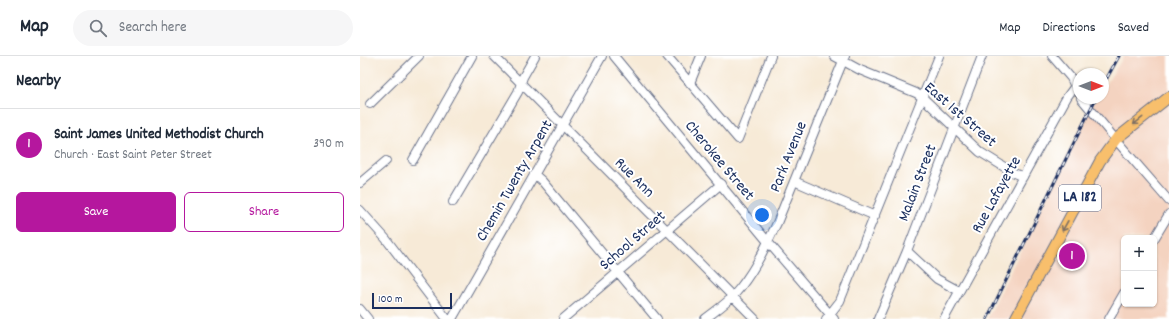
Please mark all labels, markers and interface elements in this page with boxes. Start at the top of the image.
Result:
search box [73,10,353,46]
text: Map [20,14,49,41]
icon: search [87,17,109,39]
text: Search here [119,17,187,39]
text: Map [999,18,1021,38]
text: Directions [1043,18,1096,38]
text: Saved [1118,18,1149,38]
north arrow [1073,68,1109,104]
text: Nearby [16,70,60,94]
street label: East 1st Street [919,77,1001,153]
street label: Chemin Twenty Arpent [471,116,559,246]
street label: Cherokee Street [679,116,760,206]
one-way arrow [1133,117,1144,126]
street label: Park Avenue [764,118,814,196]
text: Saint James United Methodist Church [54,124,264,146]
text: 1 [28,135,30,154]
text: 390 m [313,135,344,154]
street label: Malain Street [893,141,943,225]
text: Church · East Saint Peter Street [54,146,212,165]
street label: Rue Lafayette [966,152,1028,238]
street label: Rue Ann [609,153,659,203]
road number: LA 182 [1059,185,1101,211]
button: Save [16,192,176,232]
button: Share [184,192,344,232]
your location [752,205,772,225]
street label: School Street [595,206,671,276]
one-way arrow [1060,220,1068,232]
map controls [1121,235,1157,307]
button: + [1121,235,1157,271]
pin: 1 [1059,241,1085,271]
button: − [1121,271,1157,307]
scale bar [372,291,452,310]
text: 100 m [378,292,402,308]

